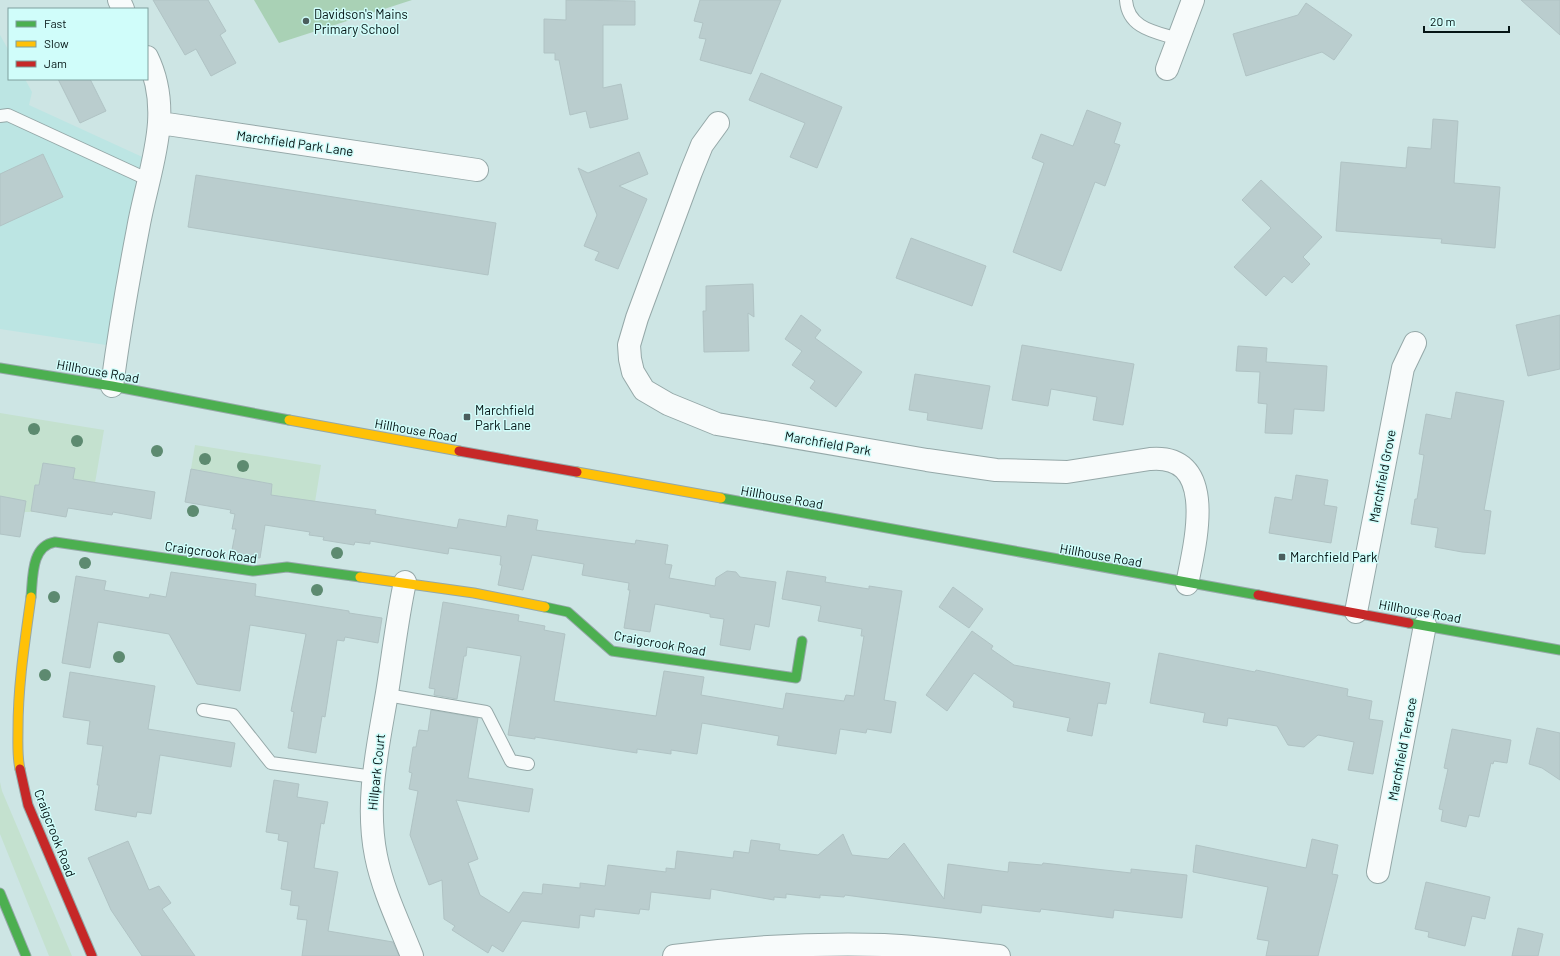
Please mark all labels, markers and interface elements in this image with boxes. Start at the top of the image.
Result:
place label: Davidson's Mains Primary School [314,6,408,37]
legend [8,8,148,80]
scale bar [1424,8,1509,34]
text: 20 m [1430,14,1456,28]
text: Fast [44,16,67,30]
marker: Davidson's Mains Primary School [301,16,311,26]
text: Slow [44,36,69,50]
text: Jam [44,56,67,70]
street label: Marchfield Park Lane [235,127,355,159]
street label: Hillhouse Road [56,356,140,386]
place label: Marchfield Park Lane [475,402,534,433]
marker: Marchfield Park Lane [462,412,472,422]
street label: Hillhouse Road [374,415,458,445]
street label: Marchfield Park [784,428,873,459]
street label: Marchfield Grove [1365,428,1399,524]
street label: Hillhouse Road [740,482,824,512]
street label: Craigcrook Road [164,538,258,566]
street label: Hillhouse Road [1059,540,1143,570]
place label: Marchfield Park [1290,549,1378,565]
marker: Marchfield Park [1277,552,1287,562]
street label: Hillhouse Road [1378,596,1462,626]
street label: Craigcrook Road [613,627,707,659]
street label: Marchfield Terrace [1384,696,1420,802]
street label: Hillpark Court [364,733,388,811]
street label: Craigcrook Road [31,787,79,879]

